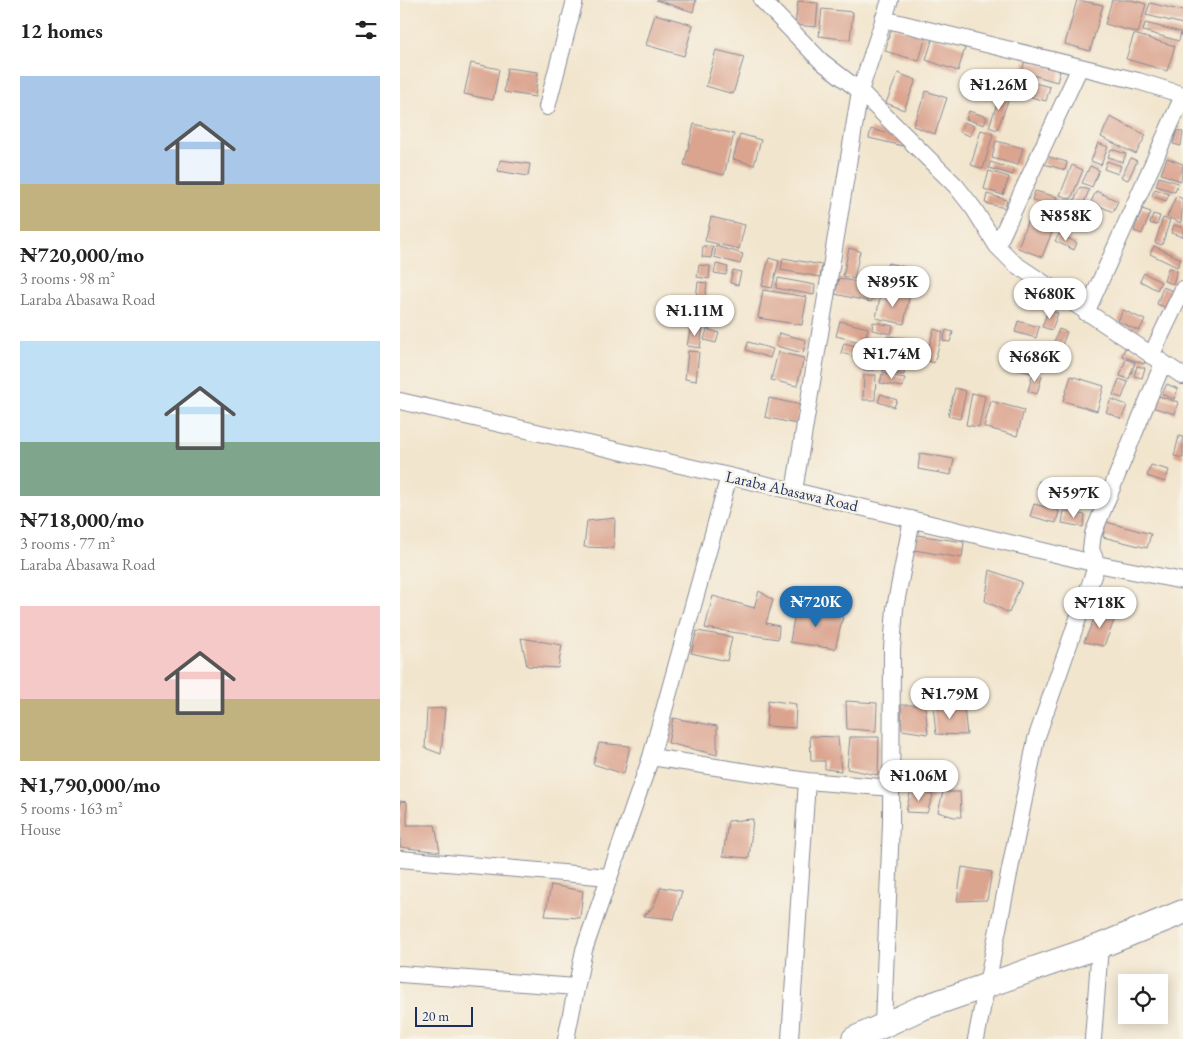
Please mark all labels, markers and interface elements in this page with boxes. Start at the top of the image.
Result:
icon: filters [352,16,380,44]
text: 12 homes [20,17,103,44]
pin: ₦1.26M [958,68,1040,111]
text: ₦1.26M [970,74,1028,95]
icon: home [155,108,245,198]
pin: ₦858K [1031,200,1101,242]
text: ₦858K [1041,205,1091,226]
text: ₦720,000/mo [20,241,144,268]
pin: ₦895K [858,266,928,308]
text: 3 rooms · 98 m² [20,268,115,289]
text: ₦895K [868,271,918,292]
pin: ₦680K [1015,278,1085,320]
text: ₦680K [1025,283,1075,304]
text: Laraba Abasawa Road [20,289,155,310]
pin: ₦1.11M [654,294,736,337]
text: ₦1.11M [666,300,724,321]
pin: ₦1.74M [851,338,933,380]
pin: ₦686K [1000,340,1070,383]
text: ₦1.74M [863,343,921,364]
text: ₦686K [1010,346,1060,367]
icon: home [155,373,245,463]
street label: Laraba Abasawa Road [724,466,861,517]
pin: ₦597K [1039,476,1109,519]
text: ₦597K [1049,482,1099,503]
text: ₦718,000/mo [20,506,144,533]
text: 3 rooms · 77 m² [20,533,115,554]
text: Laraba Abasawa Road [20,554,155,575]
pin: ₦720K [781,586,851,628]
pin: ₦718K [1065,586,1135,629]
text: ₦720K [791,591,841,612]
text: ₦718K [1075,592,1125,613]
icon: home [155,638,245,728]
pin: ₦1.79M [909,678,991,720]
text: ₦1.79M [921,683,979,704]
pin: ₦1.06M [878,760,960,802]
text: ₦1.06M [890,765,948,786]
text: ₦1,790,000/mo [20,771,160,798]
text: 5 rooms · 163 m² [20,798,123,819]
text: House [20,819,61,840]
map controls [1118,974,1168,1024]
button: locate [1118,974,1168,1024]
scale bar [415,1004,472,1027]
text: 20 m [422,1007,449,1025]

